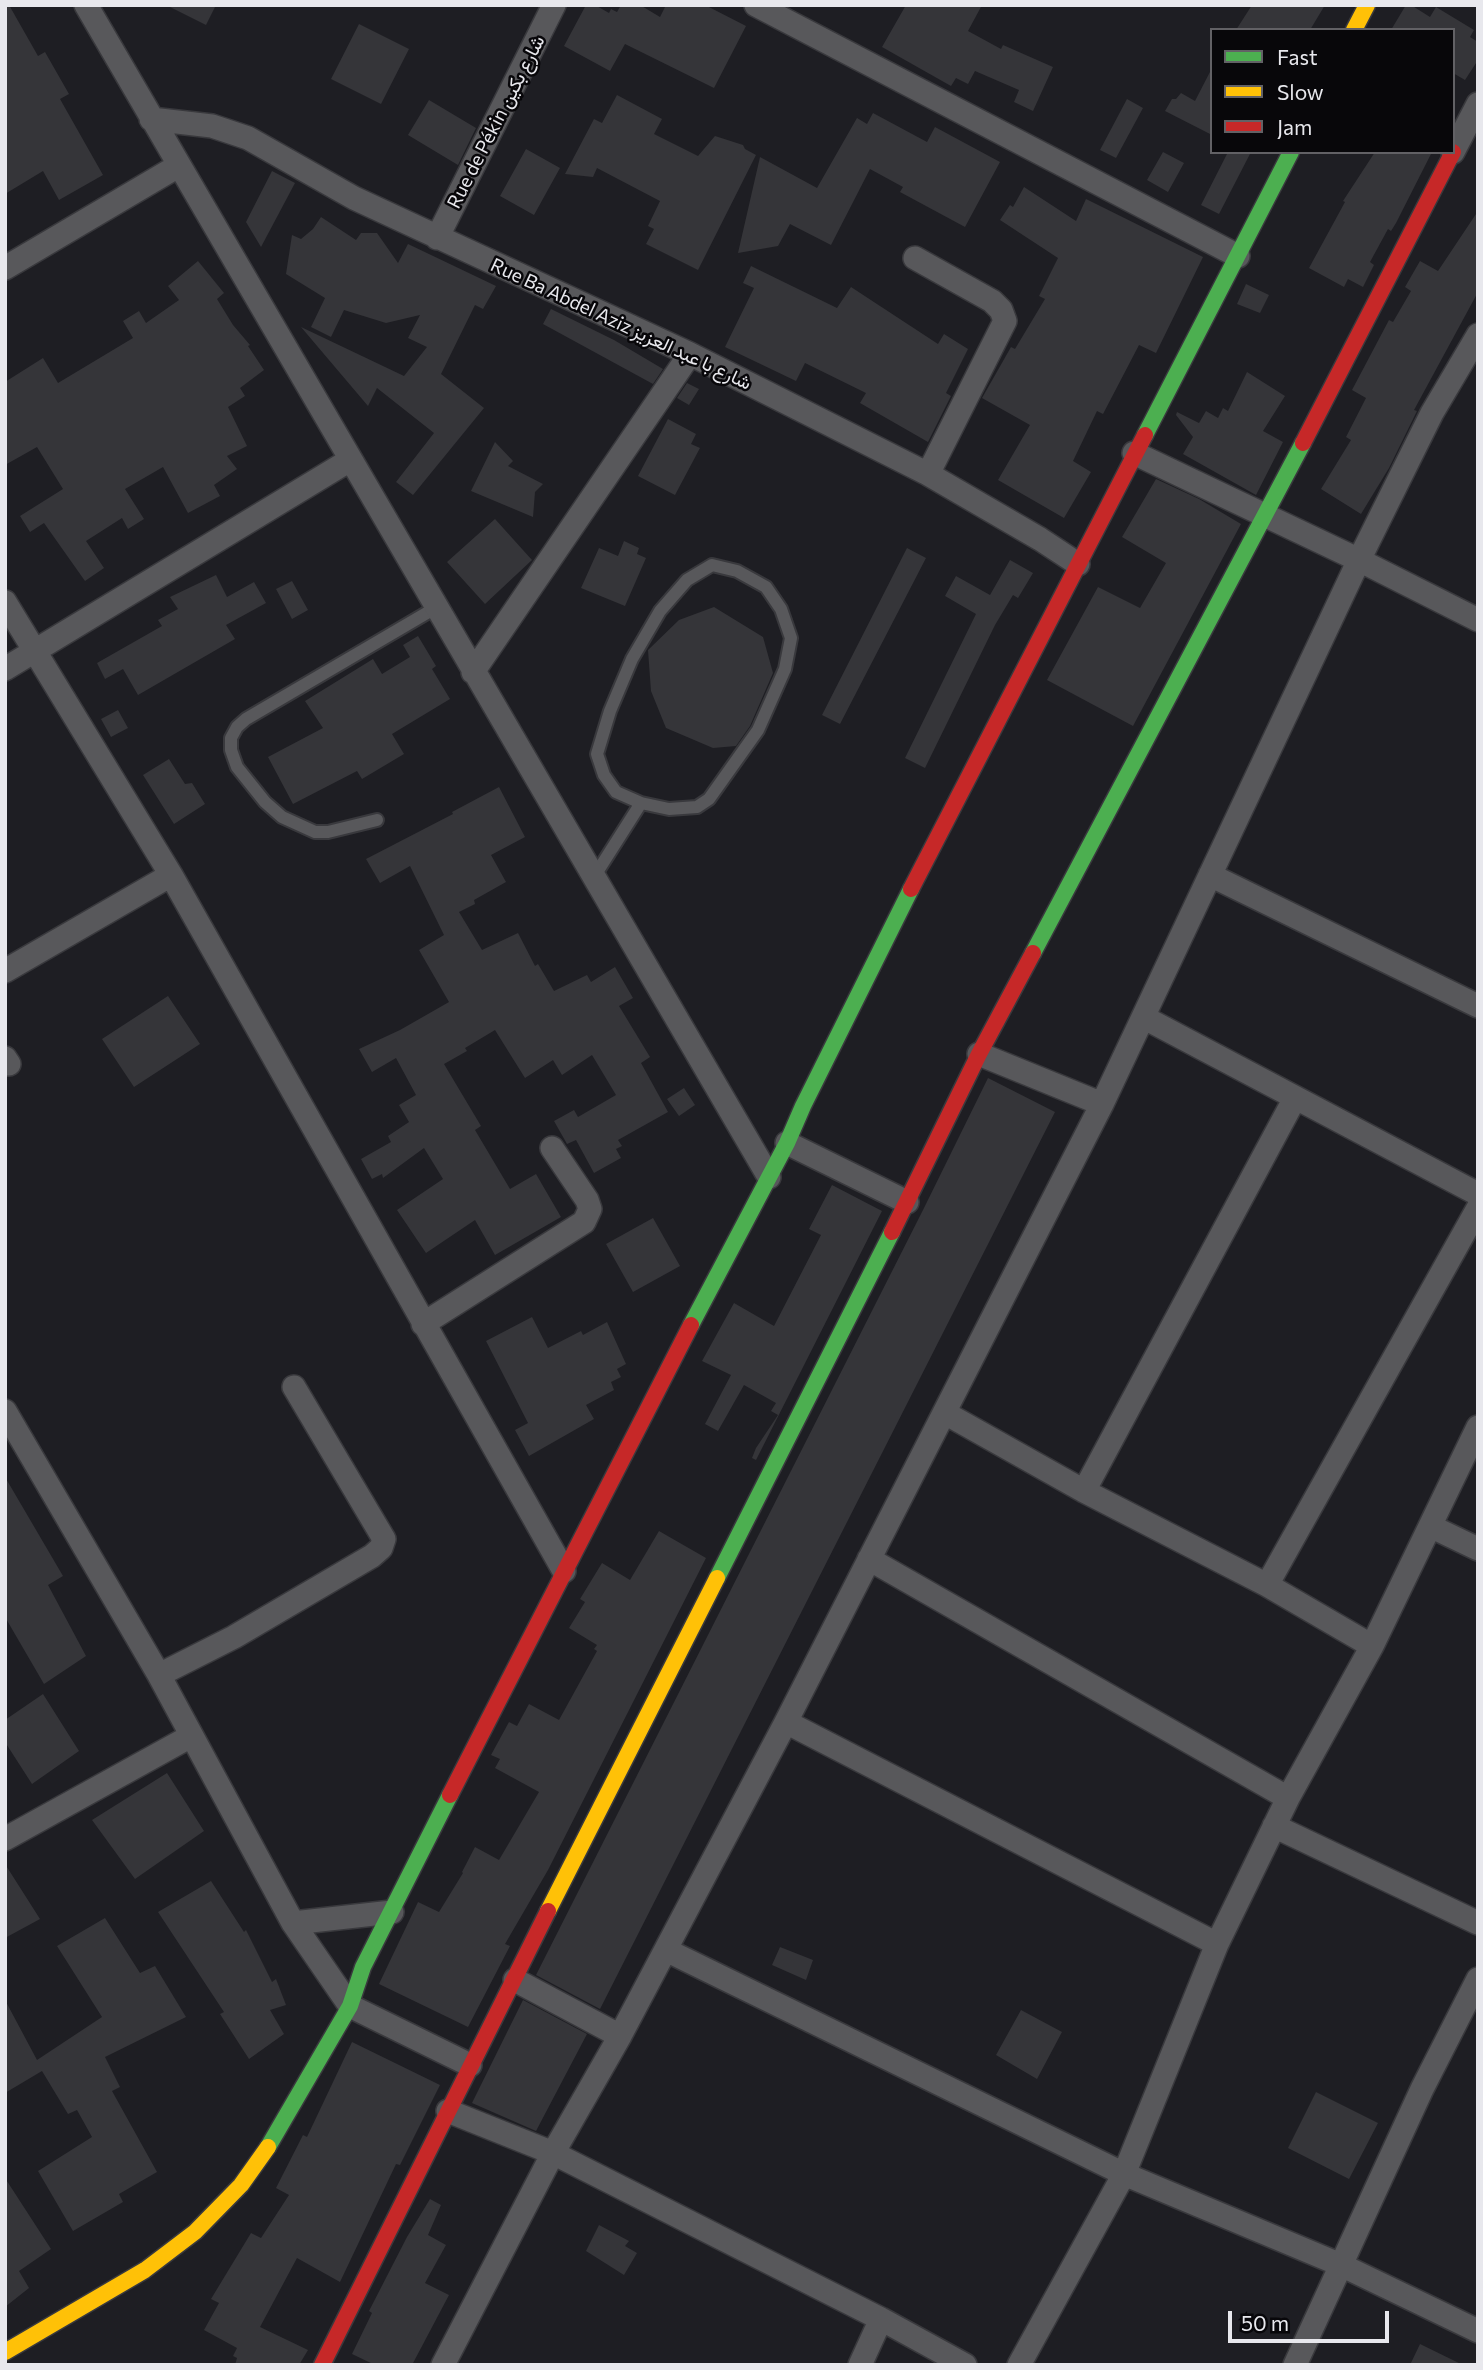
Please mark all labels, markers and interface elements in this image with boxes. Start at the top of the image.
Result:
legend [1210,28,1455,154]
street label: Rue de Pékin شارع بكين [442,32,550,212]
text: Fast [1277,44,1318,69]
text: Slow [1277,79,1324,104]
text: Jam [1277,114,1312,139]
street label: Rue Ba Abdel Aziz شارع با عبد العزيز [487,253,755,395]
scale bar [1231,2296,1392,2340]
text: 50 m [1241,2310,1289,2335]

